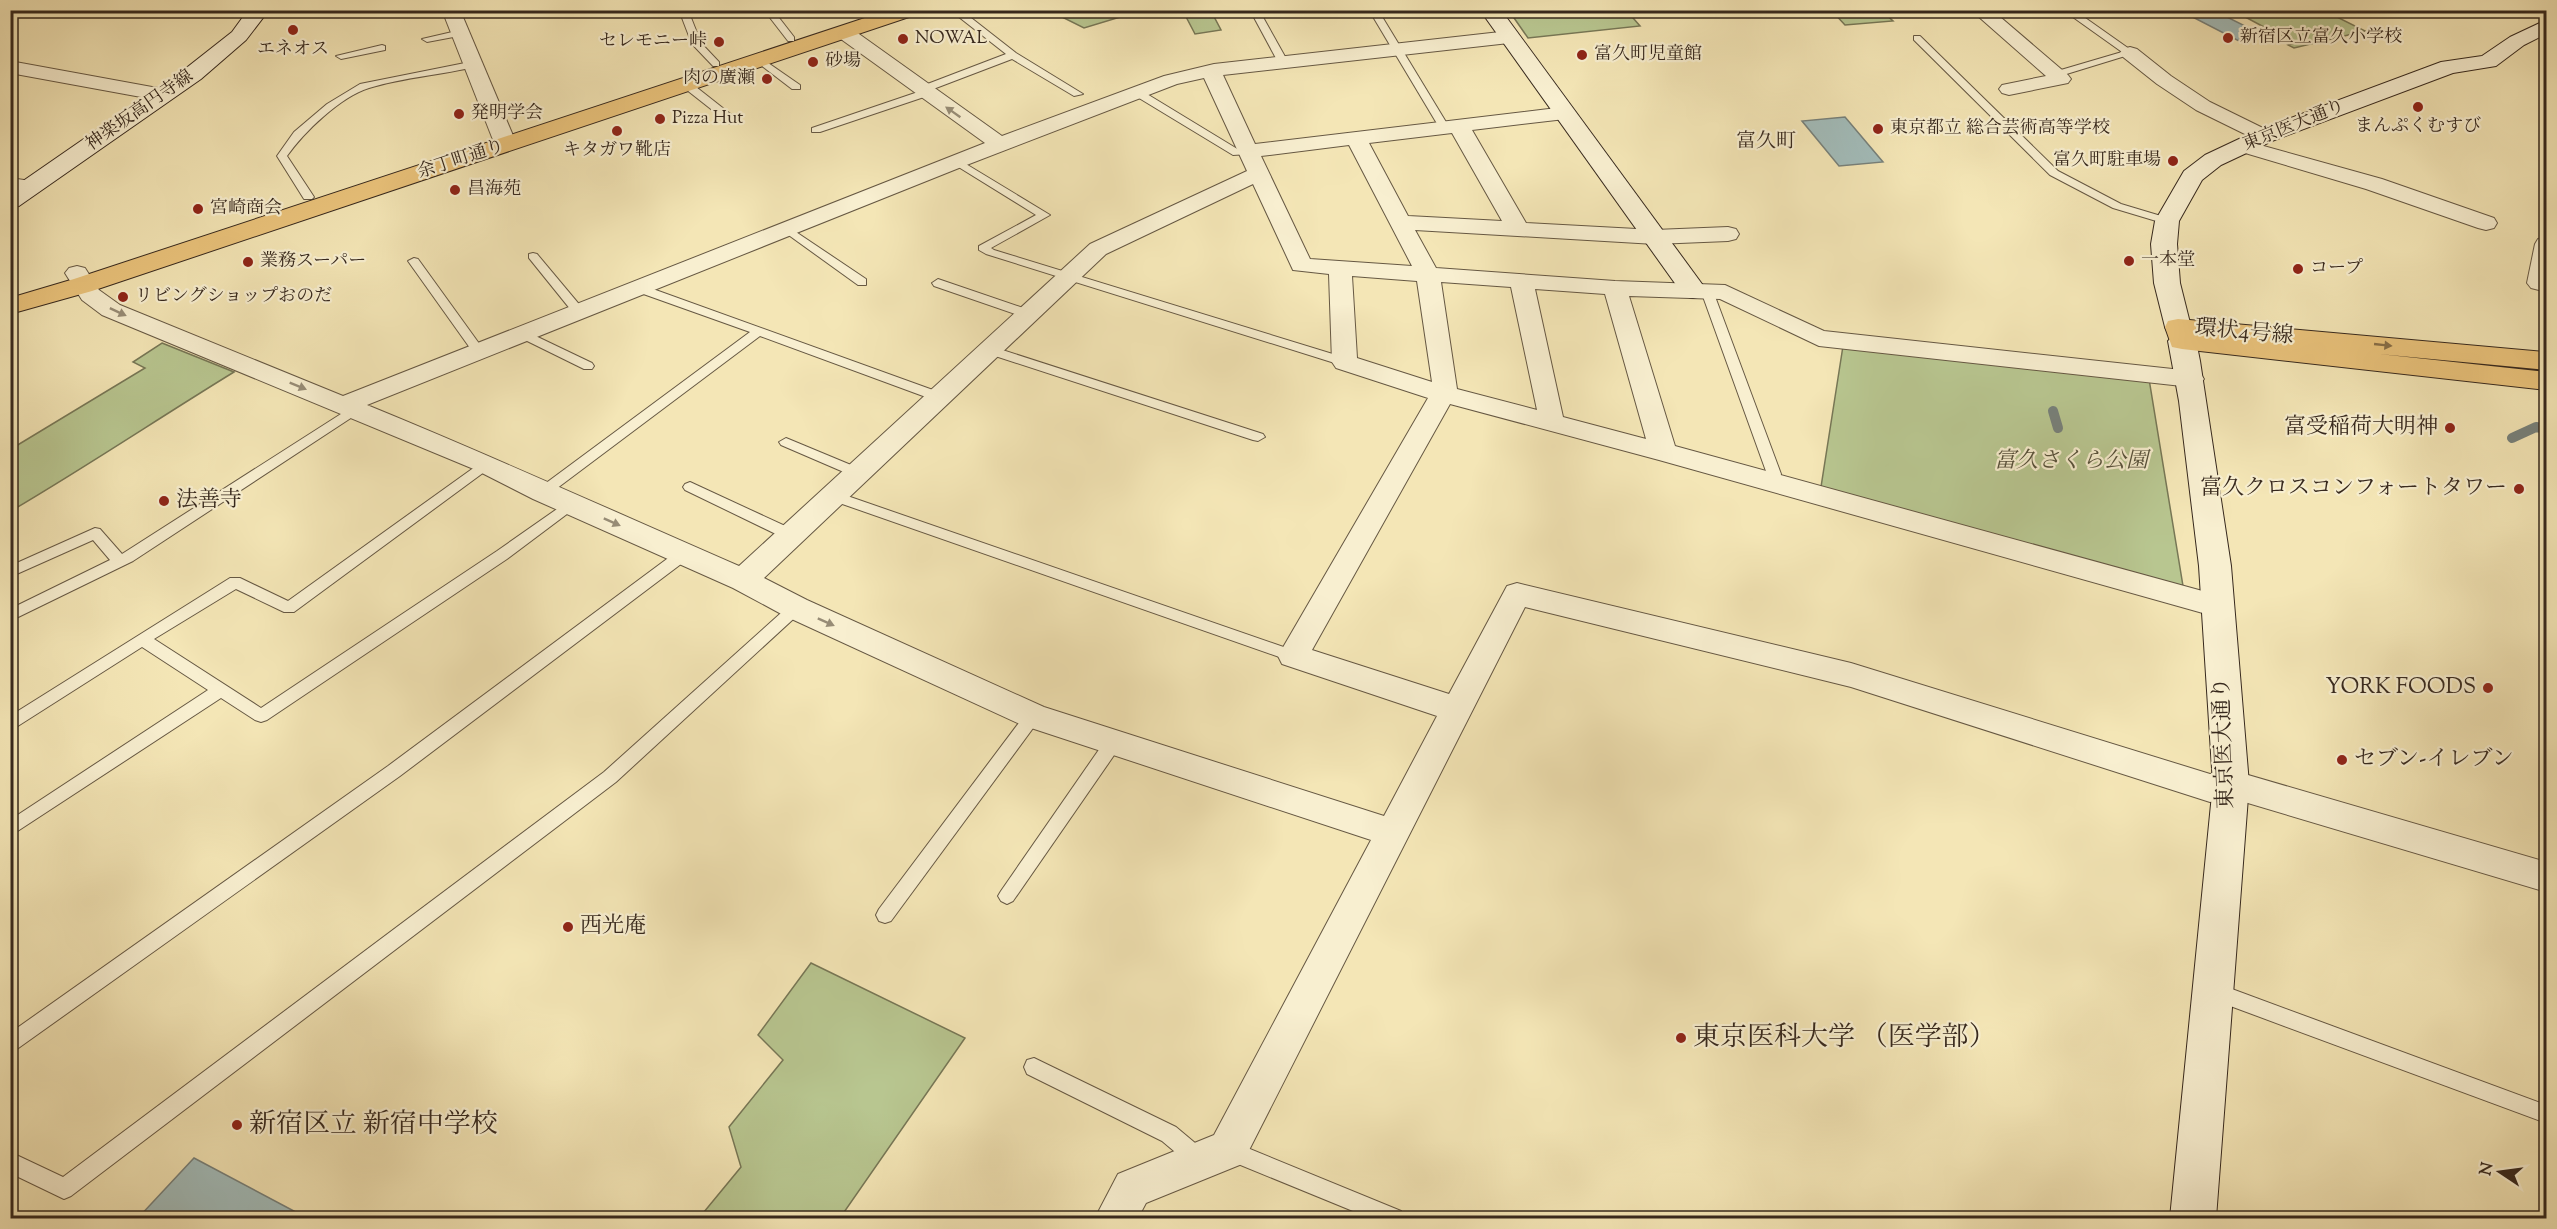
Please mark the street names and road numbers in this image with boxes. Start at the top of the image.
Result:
street label: 神楽坂高円寺線 [81,64,199,158]
street label: 東京医大通り [2239,94,2349,158]
street label: 余丁町通り [414,134,508,186]
street label: 環状4号線 [2193,313,2295,353]
street label: 東京医大通り [2207,676,2243,810]

